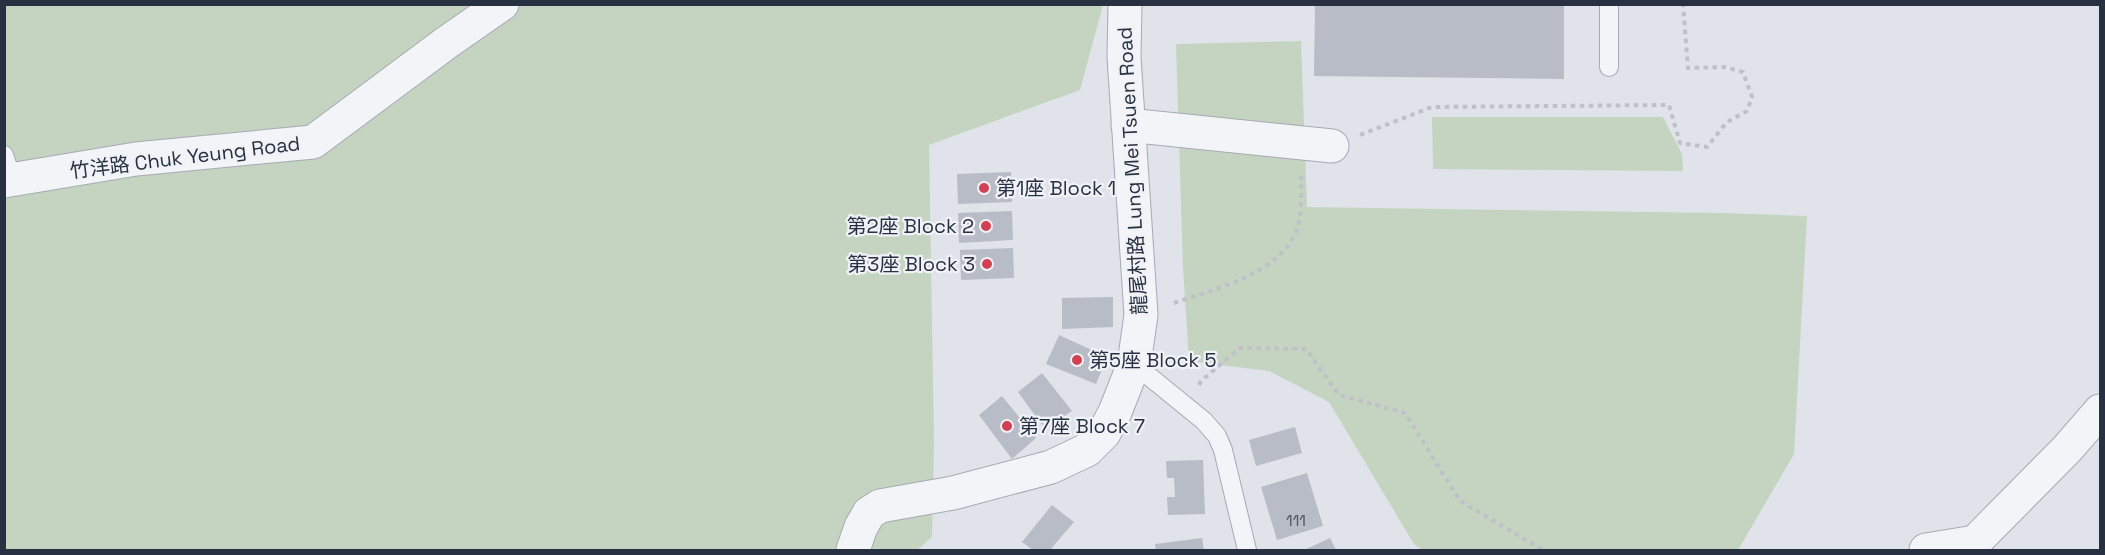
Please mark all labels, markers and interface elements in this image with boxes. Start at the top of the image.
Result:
street label: 龍尾村路 Lung Mei Tsuen Road [1111,26,1153,316]
street label: 竹洋路 Chuk Yeung Road [68,130,302,184]
place label: 第1座 Block 1 [996,175,1116,201]
marker: 第1座 Block 1 [977,181,991,195]
place label: 第2座 Block 2 [846,213,974,239]
marker: 第2座 Block 2 [979,219,993,233]
place label: 第3座 Block 3 [847,251,975,277]
marker: 第3座 Block 3 [980,257,994,271]
place label: 第5座 Block 5 [1089,347,1216,373]
marker: 第5座 Block 5 [1070,353,1084,367]
place label: 第7座 Block 7 [1019,413,1145,439]
marker: 第7座 Block 7 [1000,419,1014,433]
house number: 111 [1286,510,1306,531]

